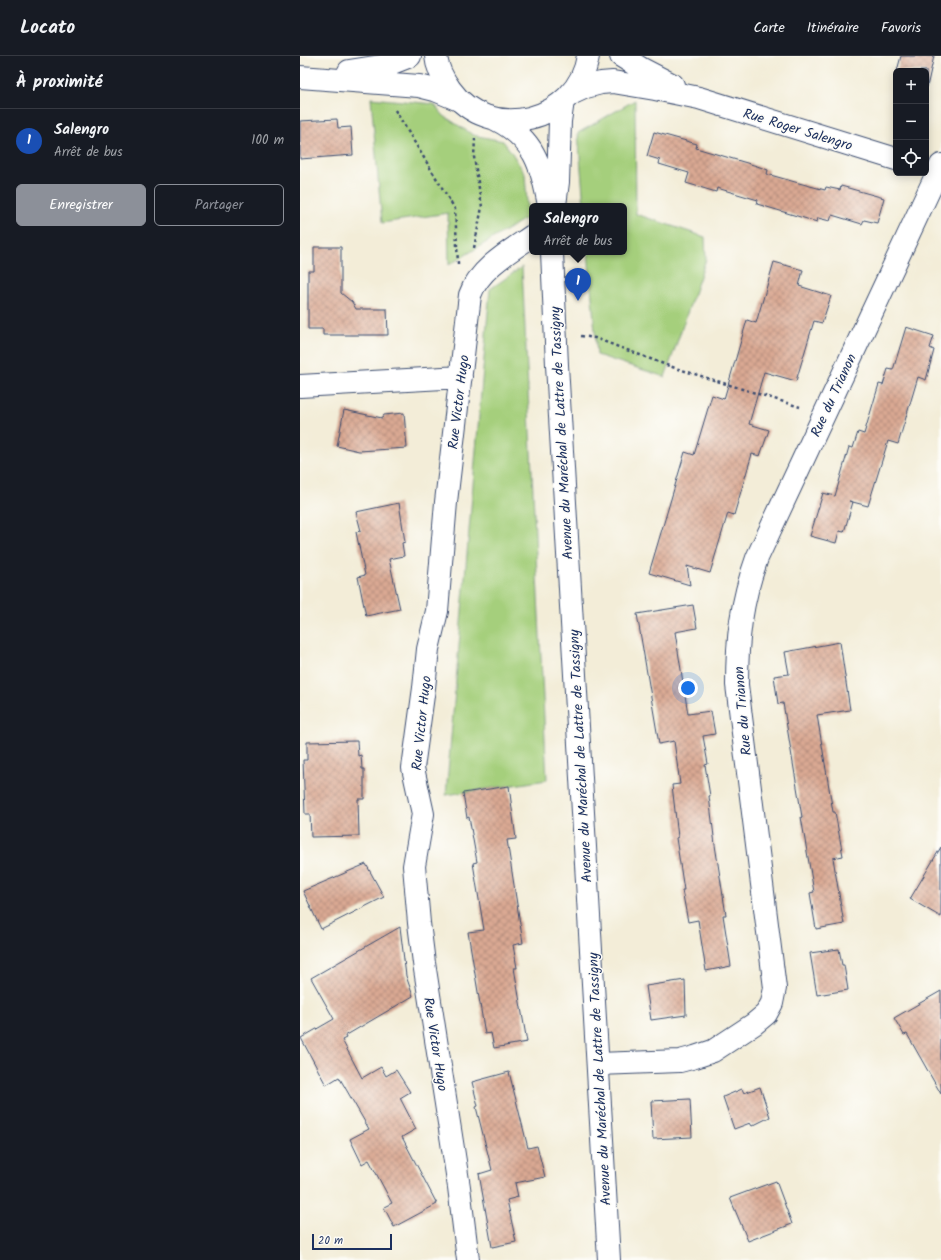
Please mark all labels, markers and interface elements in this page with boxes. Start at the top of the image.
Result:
text: Locato [20,13,75,43]
text: Carte [753,17,785,39]
text: Itinéraire [807,17,859,39]
text: Favoris [881,17,921,39]
map controls [893,68,929,176]
button: + [893,68,929,104]
text: À proximité [16,69,103,96]
street label: Rue Roger Salengro [740,103,855,157]
button: − [893,104,929,140]
text: Salengro [54,118,109,142]
text: 1 [27,130,31,151]
text: 100 m [251,130,284,151]
button: locate [893,140,929,176]
text: Arrêt de bus [54,142,123,163]
button: Enregistrer [16,184,146,226]
button: Partager [154,184,284,226]
popup [529,203,627,255]
text: Salengro [544,207,599,231]
text: Arrêt de bus [544,231,612,252]
pin: 1 [565,268,591,301]
street label: Avenue du Maréchal de Lattre de Tassigny [544,305,580,560]
street label: Rue du Trianon [805,350,863,441]
street label: Rue Victor Hugo [442,354,476,451]
street label: Avenue du Maréchal de Lattre de Tassigny [563,628,599,883]
street label: Rue du Trianon [728,665,758,756]
street label: Rue Victor Hugo [406,675,438,771]
your location [678,678,698,698]
street label: Avenue du Maréchal de Lattre de Tassigny [582,951,618,1206]
street label: Rue Victor Hugo [417,996,453,1093]
scale bar [312,1232,392,1251]
text: 20 m [318,1232,343,1250]

